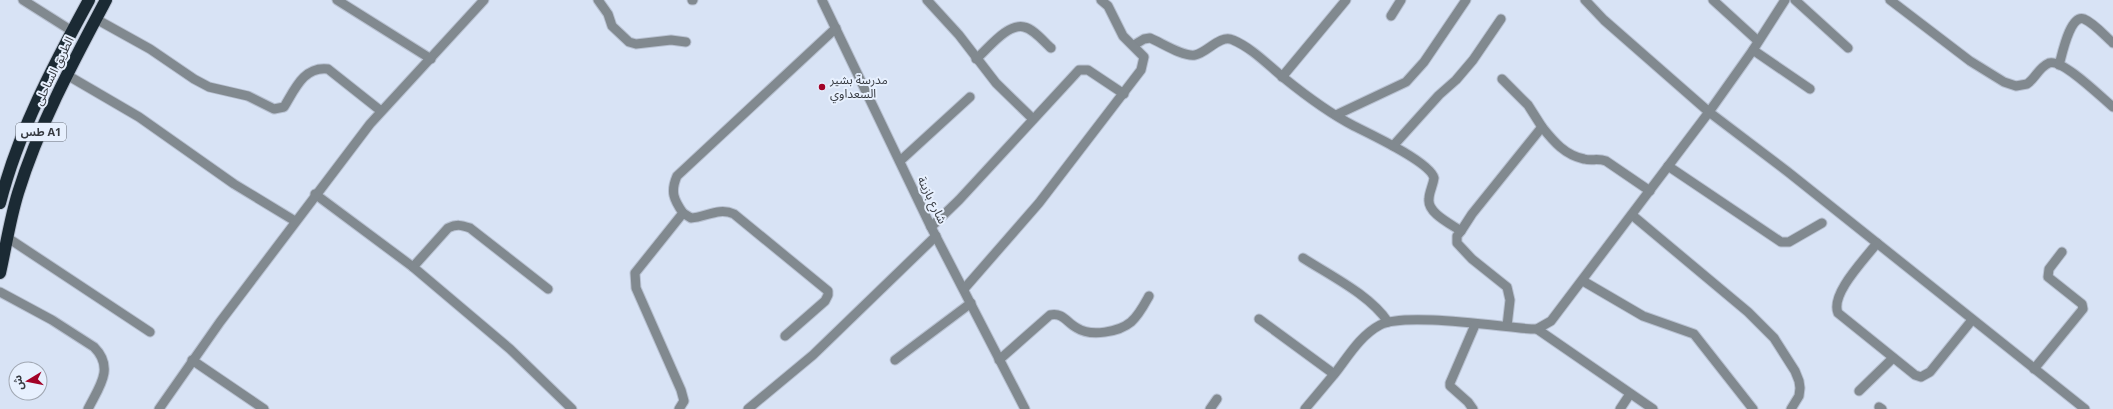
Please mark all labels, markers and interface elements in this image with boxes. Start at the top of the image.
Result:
street label: الطريق الساحلى [27,32,82,110]
place label: مدرسة بشير السعداوي [829,68,888,107]
marker: مدرسة بشير السعداوي [817,82,827,92]
road number: طس A1 [16,123,66,141]
street label: شارع بازينة [909,172,954,229]
north arrow [8,361,48,401]
text: ش [6,373,31,392]

